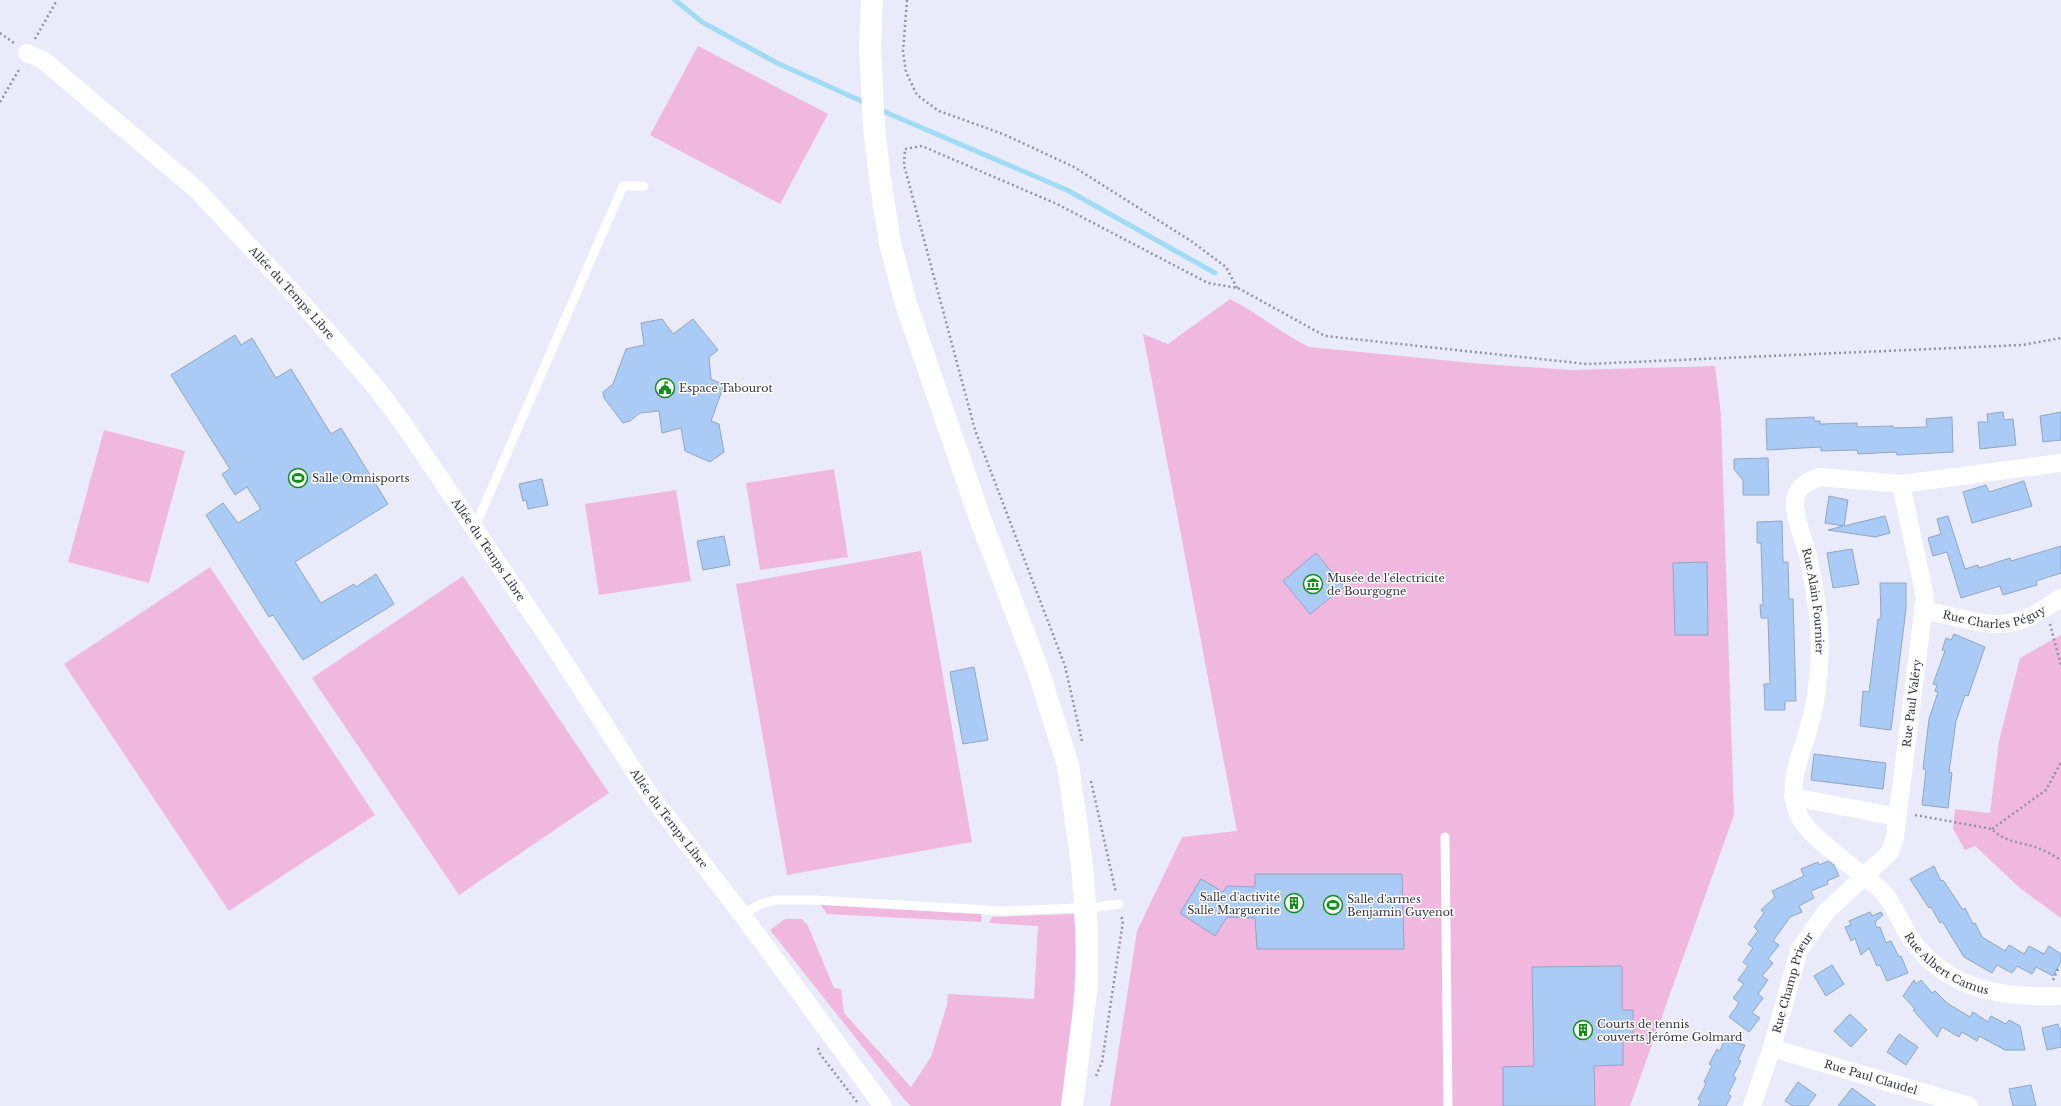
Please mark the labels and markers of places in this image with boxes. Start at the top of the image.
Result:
public building icon: Espace Tabourot [654,377,676,399]
place label: Espace Tabourot [679,381,773,395]
sports icon: Salle Omnisports [287,467,309,489]
place label: Salle Omnisports [312,471,409,485]
place label: Musée de l'électricité de Bourgogne [1327,571,1445,598]
museum icon: Musée de l'électricité de Bourgogne [1302,573,1324,595]
place label: Salle d'activité Salle Marguerite [1187,890,1280,917]
building icon: Salle d'activité Salle Marguerite [1283,892,1305,914]
place label: Salle d'armes Benjamin Guyenot [1347,892,1455,919]
sports icon: Salle d'armes Benjamin Guyenot [1322,894,1344,916]
place label: Courts de tennis couverts Jérôme Golmard [1597,1017,1743,1044]
building icon: Courts de tennis couverts Jérôme Golmard [1572,1019,1594,1041]

